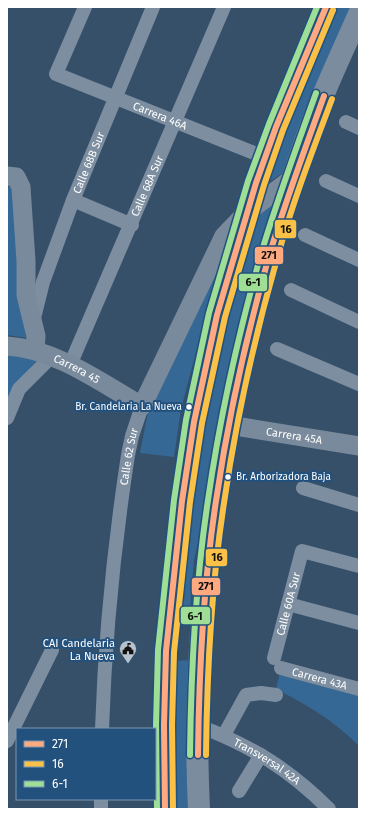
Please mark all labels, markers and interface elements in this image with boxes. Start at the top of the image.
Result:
street label: Carrera 46A [131,99,190,132]
street label: Calle 68B Sur [70,129,107,195]
street label: Calle 68A Sur [128,153,166,218]
line badge: 16 [274,219,297,239]
text: 16 [280,223,292,236]
line badge: 271 [254,246,284,265]
text: 271 [261,249,277,262]
line badge: 6-1 [238,273,268,292]
text: 6-1 [245,276,261,289]
street label: Carrera 45 [52,351,103,386]
place label: Br. Candelaria La Nueva [75,401,182,413]
marker: Br. Candelaria La Nueva [184,402,194,412]
street label: Calle 62 Sur [117,425,141,486]
street label: Carrera 45A [265,425,324,447]
place label: Br. Arborizadora Baja [236,471,331,483]
marker: Br. Arborizadora Baja [223,472,233,482]
line badge: 16 [205,548,228,567]
text: 16 [211,551,223,564]
street label: Calle 60A Sur [274,570,303,637]
line badge: 271 [191,577,221,596]
text: 271 [198,580,214,593]
line badge: 6-1 [180,606,211,625]
text: 6-1 [187,610,203,623]
place label: CAI Candelaria La Nueva [43,637,115,663]
public building icon: CAI Candelaria La Nueva [118,639,138,664]
street label: Carrera 43A [291,665,349,692]
legend [16,728,156,800]
street label: Transversal 42A [232,735,304,787]
text: 271 [52,737,68,751]
text: 16 [52,757,64,771]
text: 6-1 [52,777,68,791]

